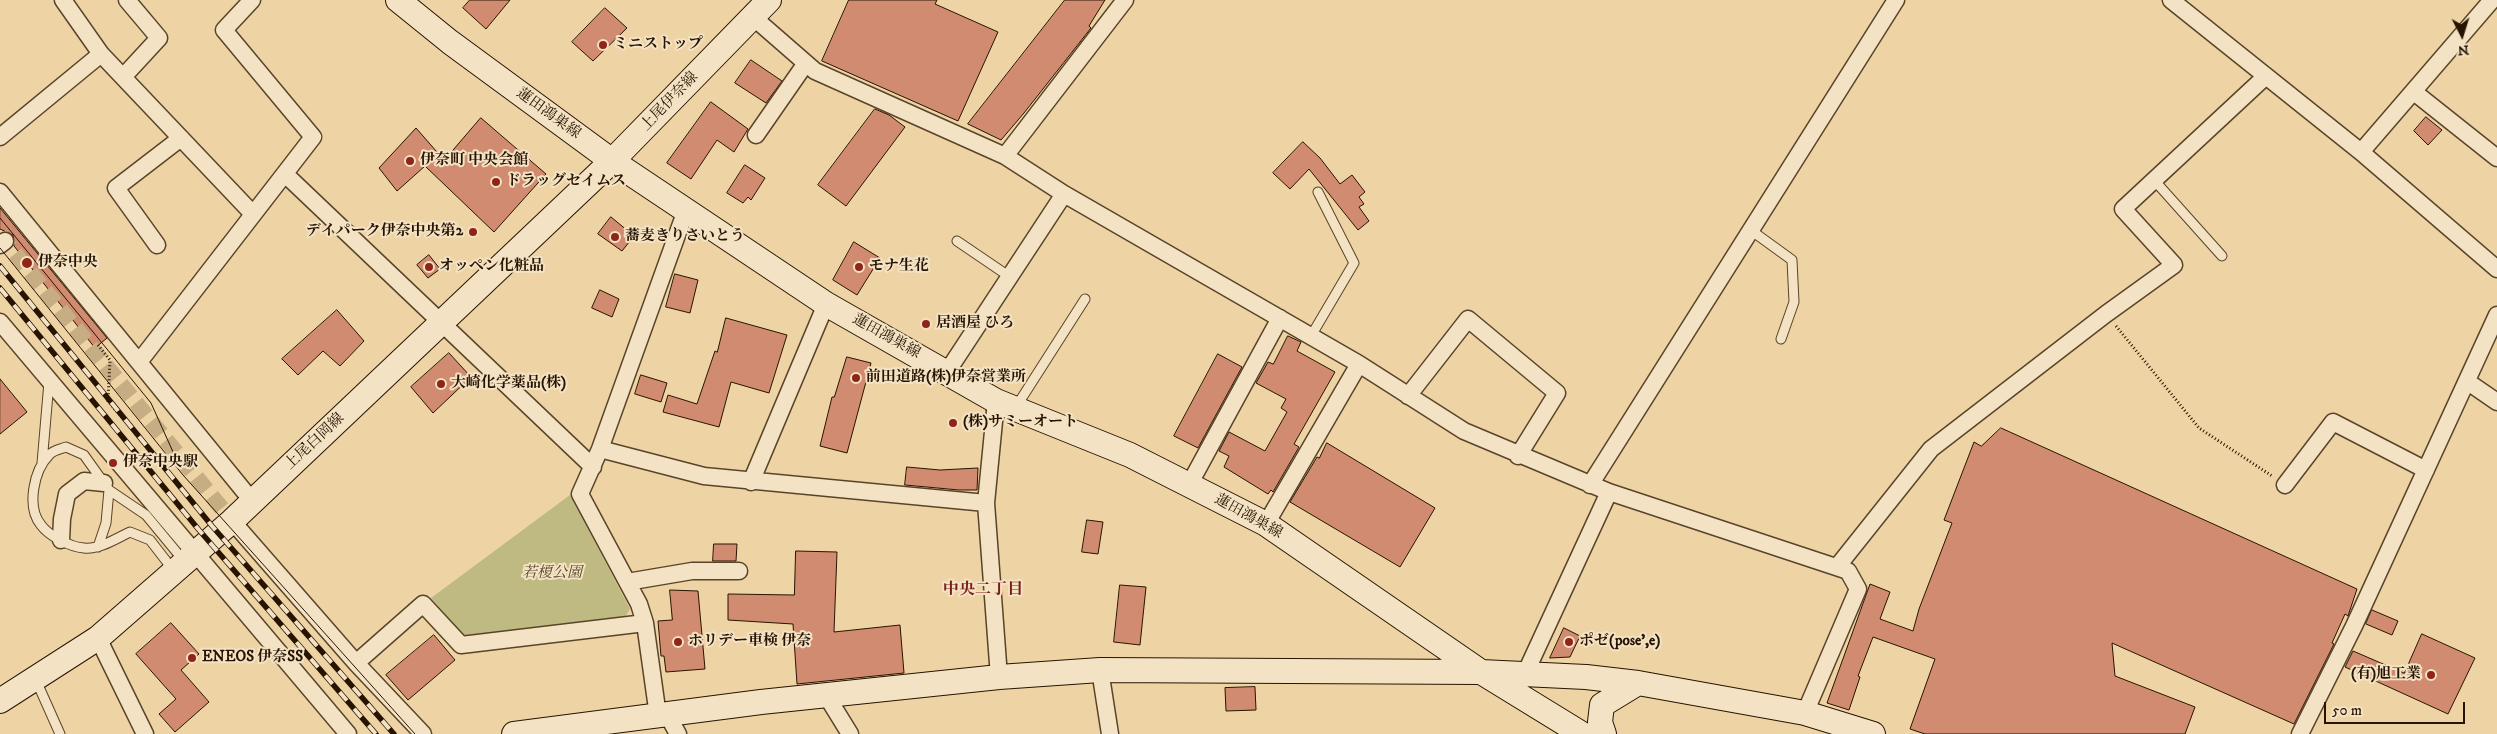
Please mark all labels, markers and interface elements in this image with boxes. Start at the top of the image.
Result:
north arrow [2437,10,2487,60]
place label: ミニストップ [613,36,703,54]
marker: ミニストップ [597,39,609,51]
text: N [2457,40,2470,59]
street label: 上尾伊奈線 [637,69,703,135]
street label: 蓮田鴻巣線 [512,85,584,143]
place label: 伊奈町 中央会館 [420,152,528,170]
marker: 伊奈町 中央会館 [404,155,416,167]
place label: ドラッグセイムス [506,173,626,191]
marker: ドラッグセイムス [490,176,502,188]
place label: デイパーク伊奈中央第2 [306,223,463,241]
marker: デイパーク伊奈中央第2 [467,226,479,238]
place label: 蕎麦きりさいとう [625,228,745,246]
marker: 蕎麦きりさいとう [609,231,621,243]
place label: 伊奈中央 [38,254,98,272]
marker: 伊奈中央 [20,256,34,270]
place label: オッペン化粧品 [439,258,544,276]
place label: モナ生花 [869,258,929,276]
marker: オッペン化粧品 [423,261,435,273]
marker: モナ生花 [853,261,865,273]
street label: 蓮田鴻巣線 [849,311,923,363]
place label: 居酒屋 ひろ [936,315,1014,333]
marker: 居酒屋 ひろ [920,318,932,330]
place label: 前田道路(株)伊奈営業所 [866,369,1026,387]
marker: 前田道路(株)伊奈営業所 [850,372,862,384]
place label: 大崎化学薬品(株) [451,375,566,393]
marker: 大崎化学薬品(株) [435,378,447,390]
street label: 上尾白岡線 [281,410,349,474]
place label: (株)サミーオート [963,414,1078,432]
marker: (株)サミーオート [947,417,959,429]
place label: 伊奈中央駅 [123,454,198,472]
marker: 伊奈中央駅 [107,457,119,469]
street label: 蓮田鴻巣線 [1211,491,1285,543]
park label: 若榎公園 [522,565,582,583]
district label: 中央二丁目 [943,581,1023,601]
place label: ホリデー車検 伊奈 [688,633,811,651]
place label: ポゼ(pose',e) [1579,633,1660,651]
marker: ホリデー車検 伊奈 [672,636,684,648]
marker: ポゼ(pose',e) [1563,636,1575,648]
place label: ENEOS 伊奈SS [202,649,303,667]
marker: ENEOS 伊奈SS [186,652,198,664]
place label: (有)旭工業 [2351,666,2421,684]
marker: (有)旭工業 [2425,669,2437,681]
scale bar [2327,692,2468,724]
text: 50 m [2332,701,2362,720]

